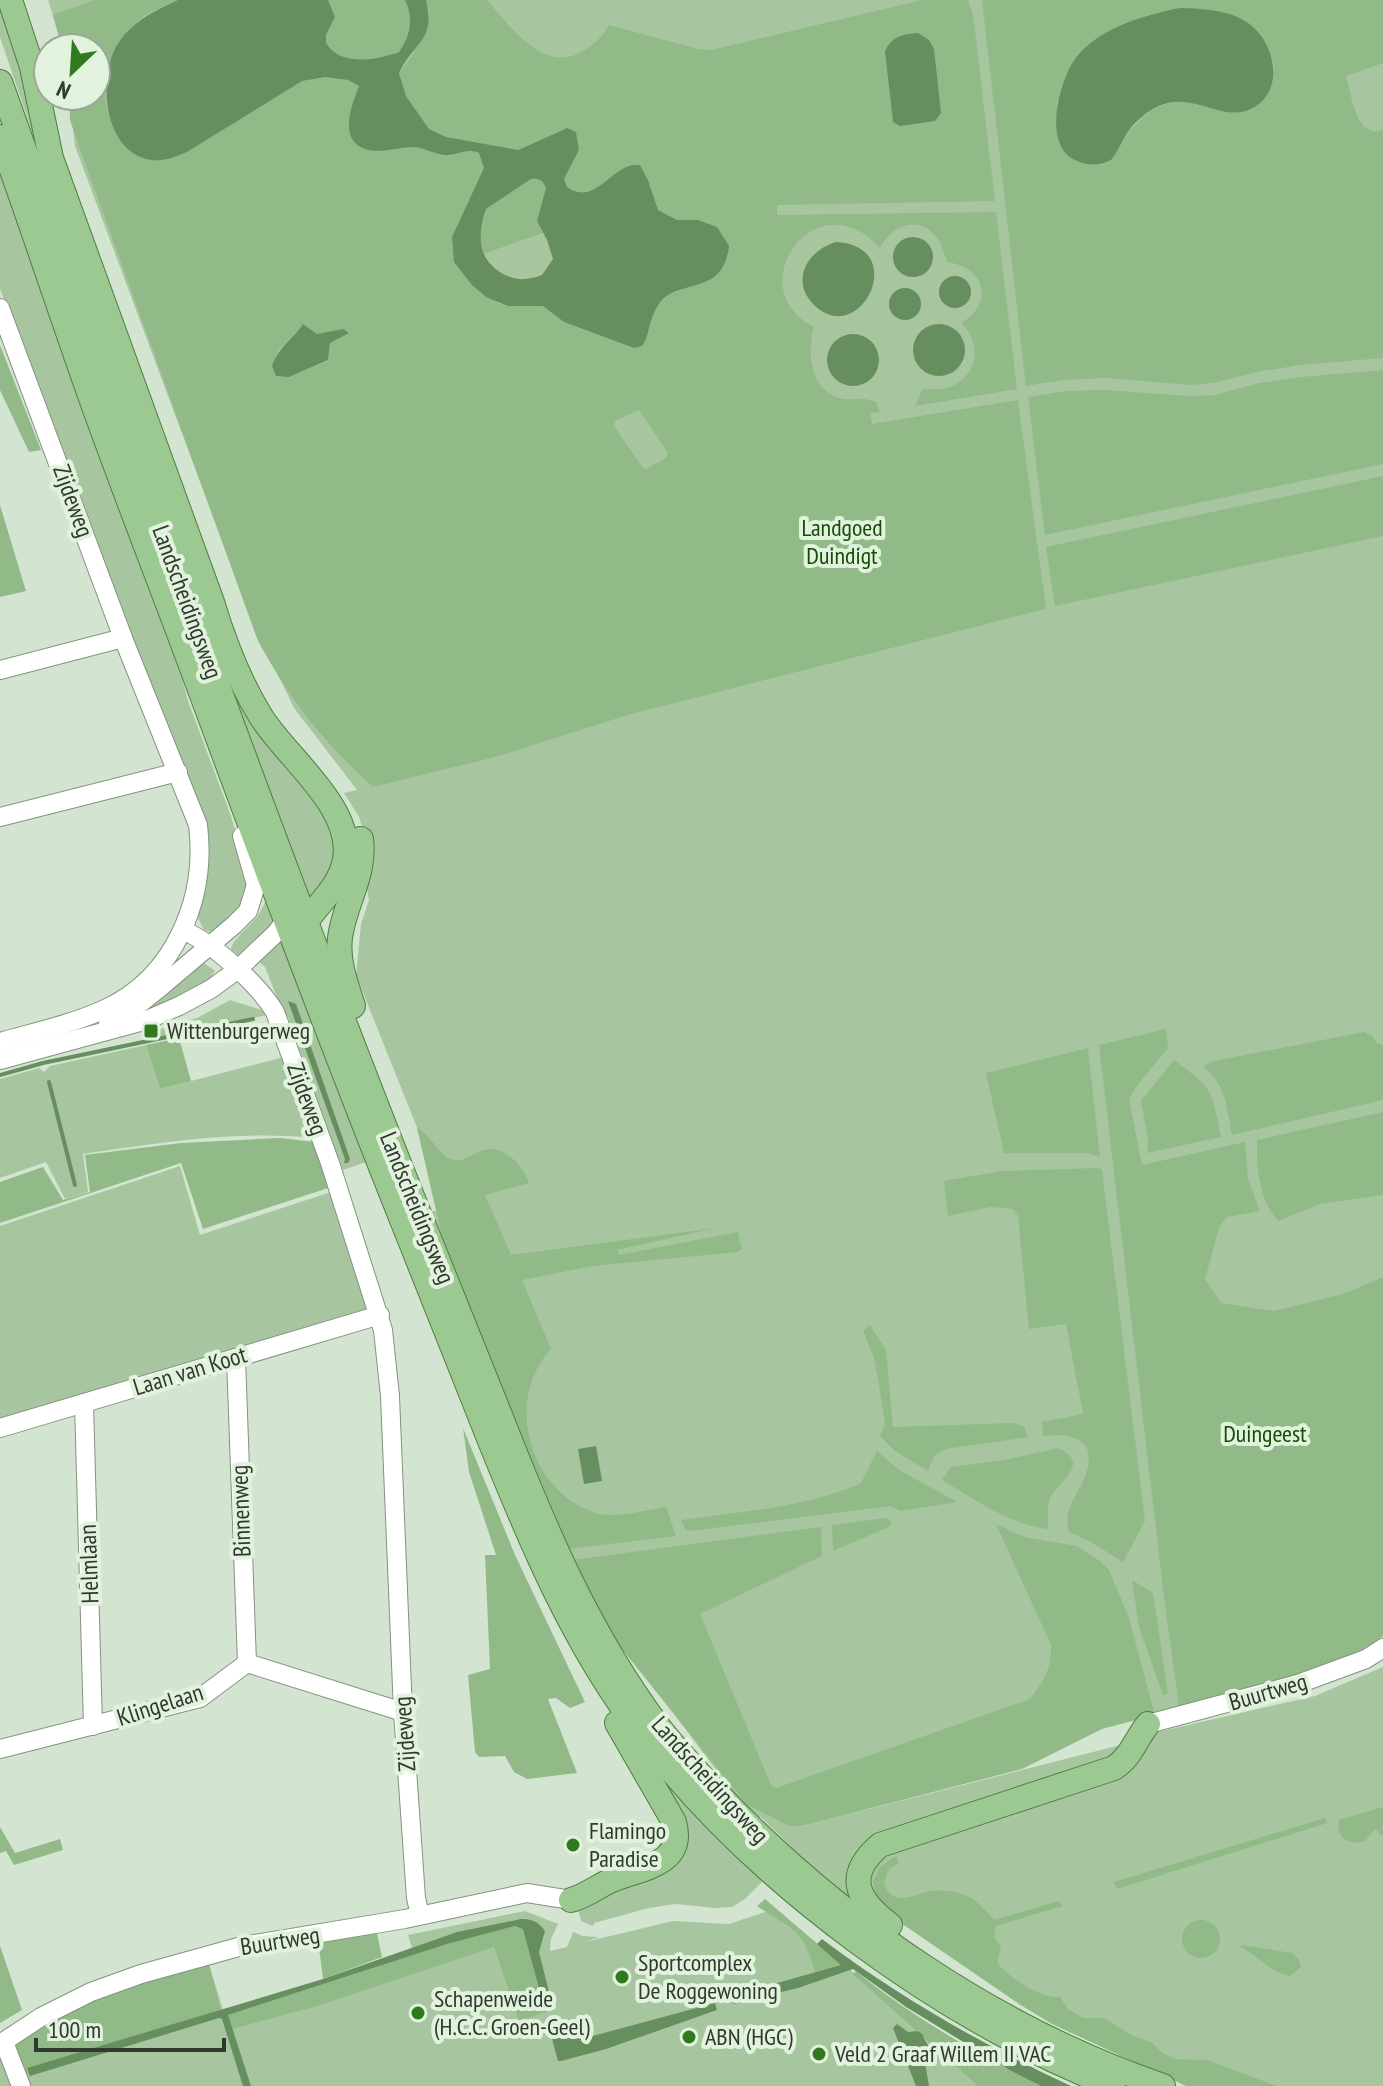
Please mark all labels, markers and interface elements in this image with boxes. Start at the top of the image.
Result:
north arrow [32,32,112,112]
text: N [52,75,75,105]
street label: Zijdeweg [46,460,101,541]
park label: Landgoed Duindigt [801,512,883,571]
street label: Landscheidingsweg [145,521,230,683]
place label: Wittenburgerweg [167,1015,310,1046]
marker: Wittenburgerweg [142,1022,160,1040]
street label: Zijdeweg [280,1058,335,1139]
street label: Landscheidingsweg [373,1127,462,1288]
street label: Laan van Koot [129,1338,251,1402]
park label: Duingeest [1223,1418,1307,1449]
street label: Binnenweg [223,1464,258,1558]
street label: Helmlaan [72,1524,105,1604]
street label: Buurtweg [1225,1666,1311,1717]
street label: Klingelaan [113,1676,207,1733]
street label: Zijdeweg [386,1696,423,1773]
street label: Landscheidingsweg [645,1709,776,1850]
place label: Flamingo Paradise [589,1815,666,1874]
marker: Flamingo Paradise [564,1836,582,1854]
street label: Buurtweg [238,1919,322,1962]
place label: Sportcomplex De Roggewoning [638,1947,778,2006]
marker: Sportcomplex De Roggewoning [613,1968,631,1986]
place label: Schapenweide (H.C.C. Groen-Geel) [434,1983,590,2042]
scale bar [36,2002,224,2052]
marker: Schapenweide (H.C.C. Groen-Geel) [409,2004,427,2022]
text: 100 m [48,2014,101,2045]
place label: ABN (HGC) [705,2021,793,2052]
marker: ABN (HGC) [680,2028,698,2046]
place label: Veld 2 Graaf Willem II VAC [834,2038,1051,2069]
marker: Veld 2 Graaf Willem II VAC [810,2045,828,2063]

